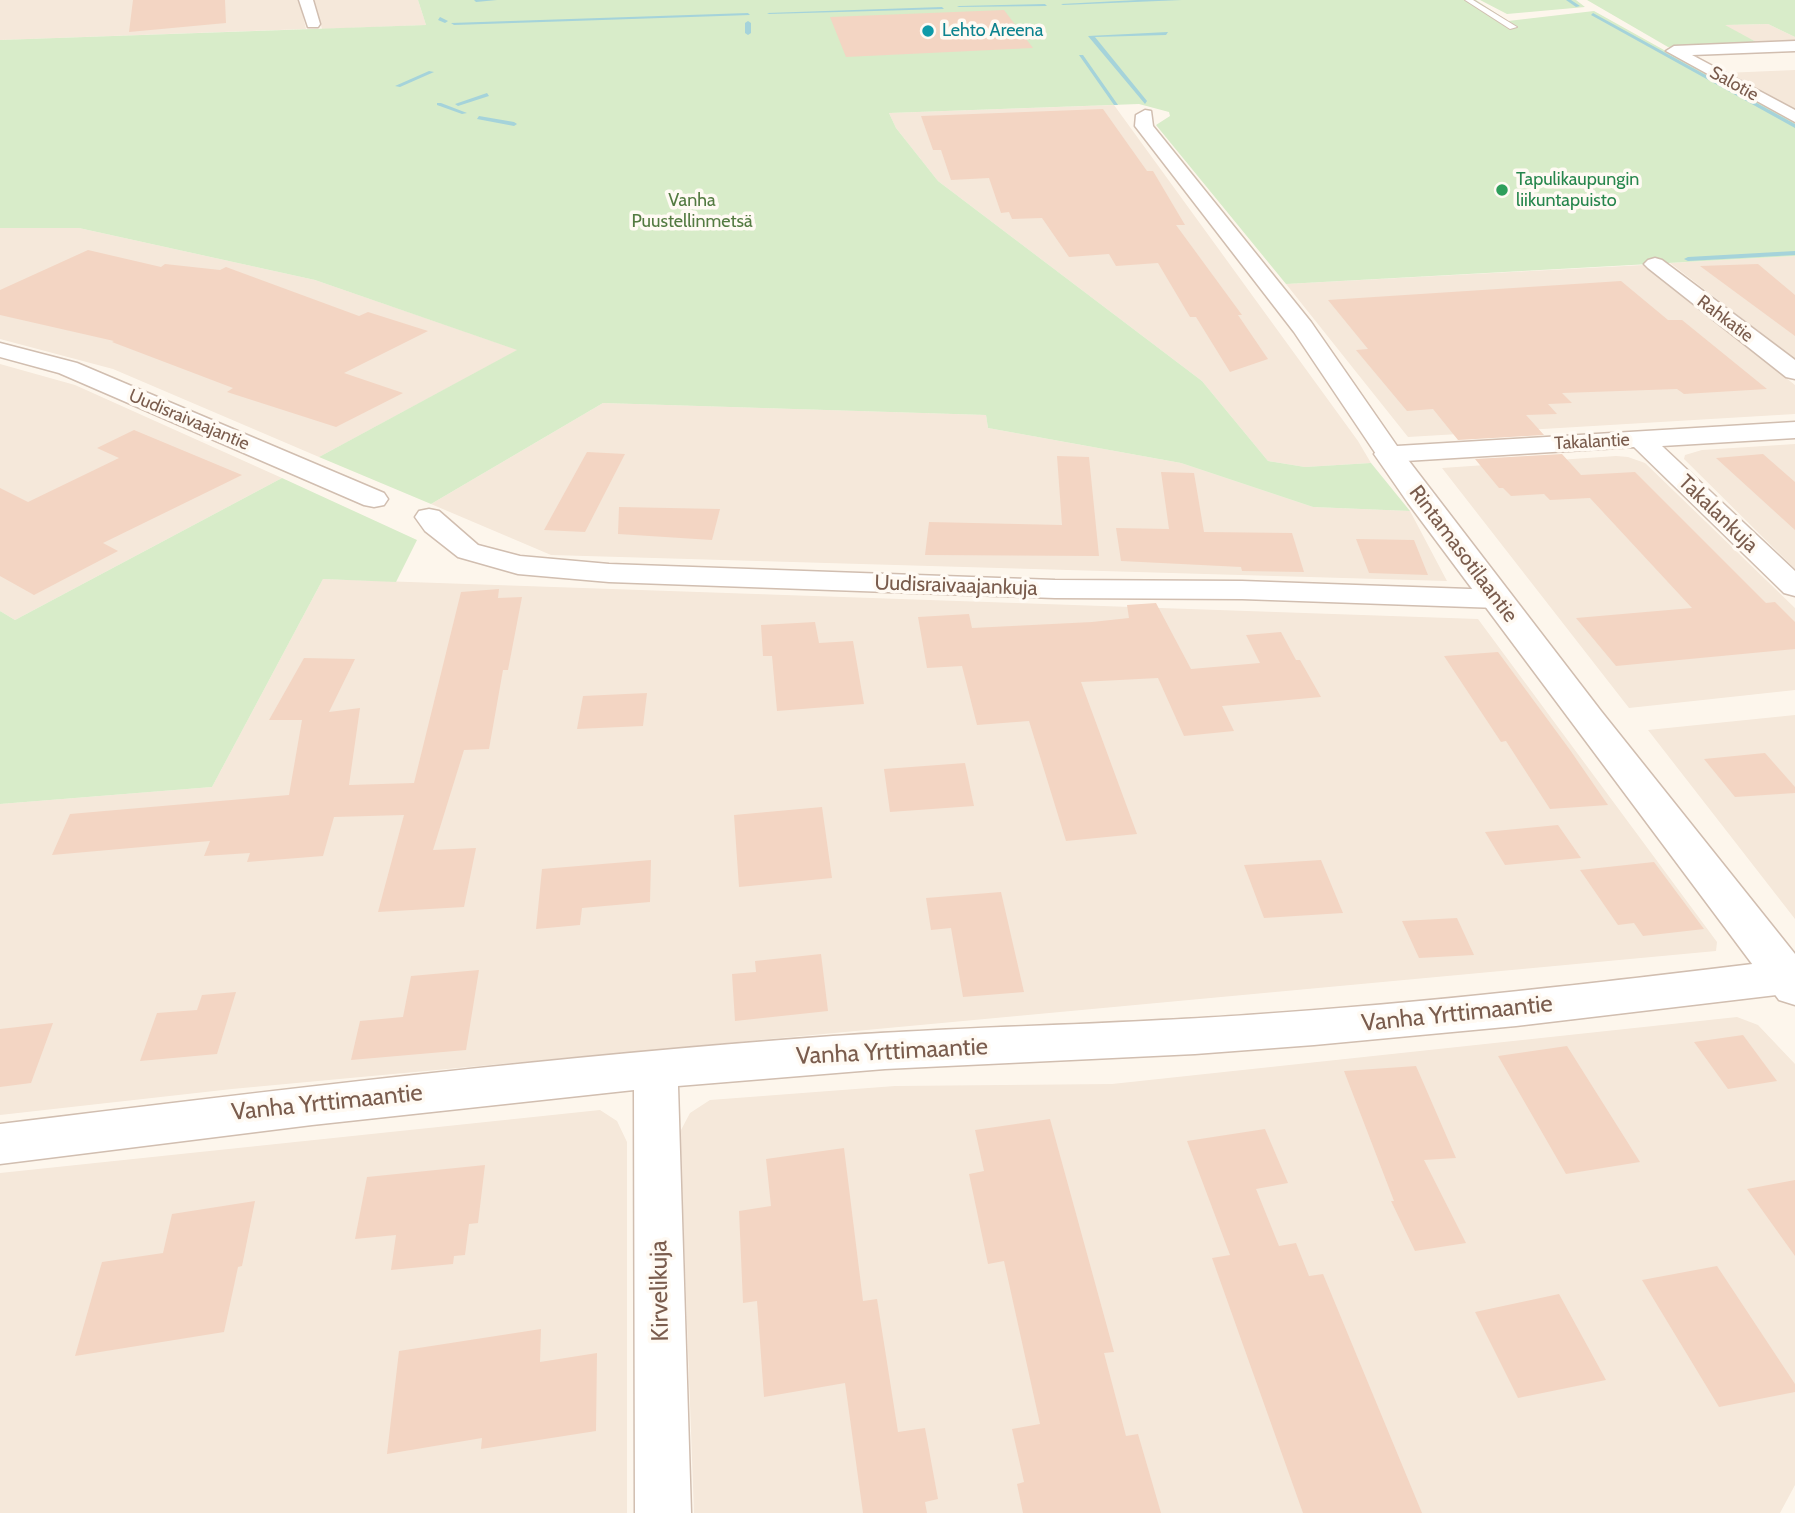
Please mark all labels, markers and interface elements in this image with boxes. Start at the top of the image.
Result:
place label: Lehto Areena [942,20,1043,42]
marker: Lehto Areena [920,23,936,39]
street label: Salotie [1706,62,1762,106]
place label: Tapulikaupungin liikuntapuisto [1516,169,1639,212]
marker: Tapulikaupungin liikuntapuisto [1494,182,1510,198]
park label: Vanha Puustellinmetsä [631,190,753,232]
street label: Rahkatie [1693,291,1757,347]
street label: Uudisraivaajantie [125,385,253,455]
street label: Takalantie [1554,429,1630,455]
street label: Takalankuja [1673,470,1763,558]
street label: Rintamasotilaantie [1403,481,1523,627]
street label: Uudisraivaajankuja [874,571,1038,601]
street label: Vanha Yrttimaantie [1360,990,1554,1038]
street label: Vanha Yrttimaantie [795,1033,989,1071]
street label: Vanha Yrttimaantie [230,1079,424,1127]
street label: Kirvelikuja [645,1240,675,1342]

